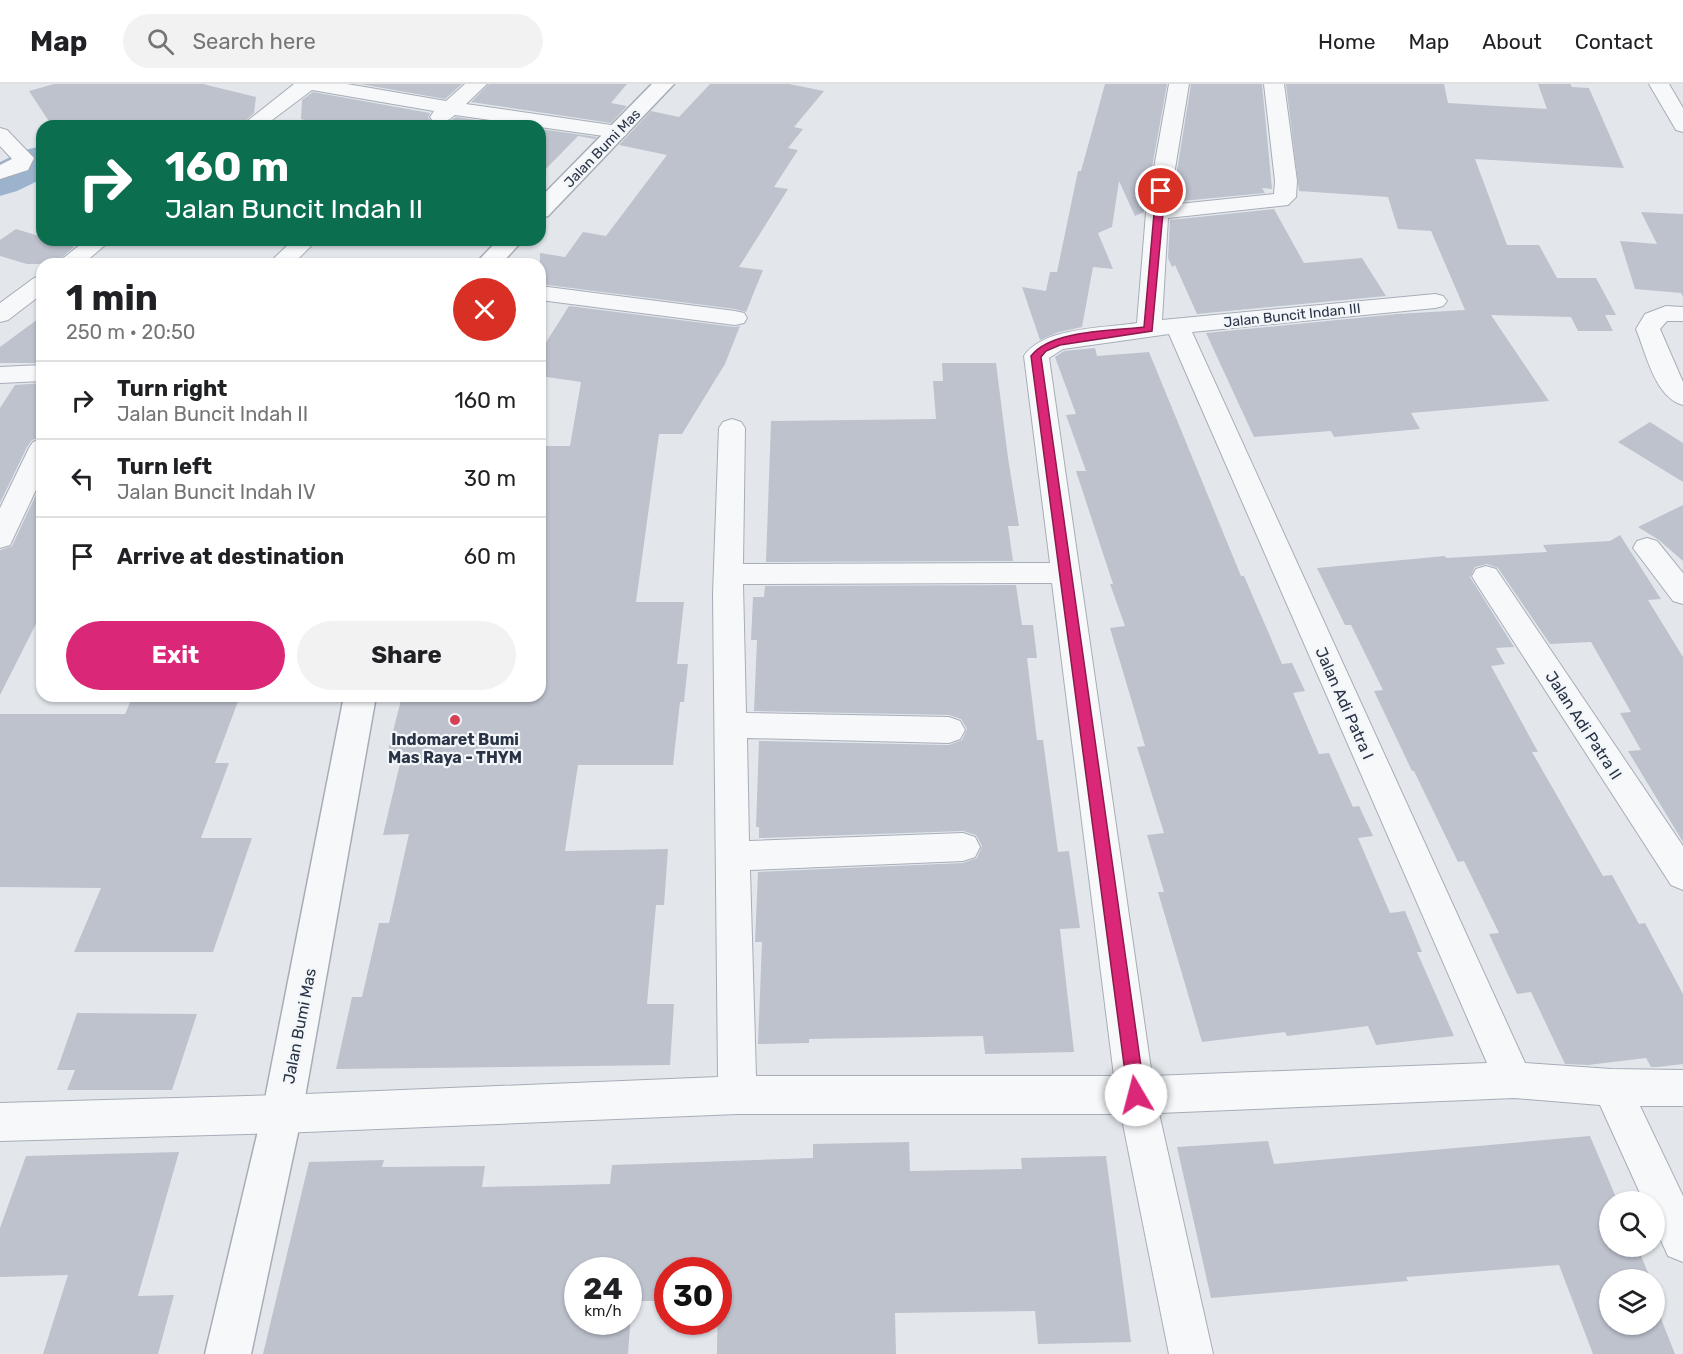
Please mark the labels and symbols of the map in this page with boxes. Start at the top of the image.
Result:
street label: Jalan Bumi Mas [561,106,644,191]
pin [1135,165,1186,216]
street label: Jalan Buncit Indan III [1223,300,1361,331]
street label: Jalan Adi Patra I [1311,644,1378,762]
street label: Jalan Adi Patra II [1541,668,1626,783]
marker: Indomaret Bumi Mas Raya - THYM [448,713,462,727]
place label: Indomaret Bumi Mas Raya - THYM [388,730,522,767]
street label: Jalan Bumi Mas [279,967,320,1085]
position arrow [1104,1063,1168,1127]
speed limit sign: 30 [654,1257,732,1335]

